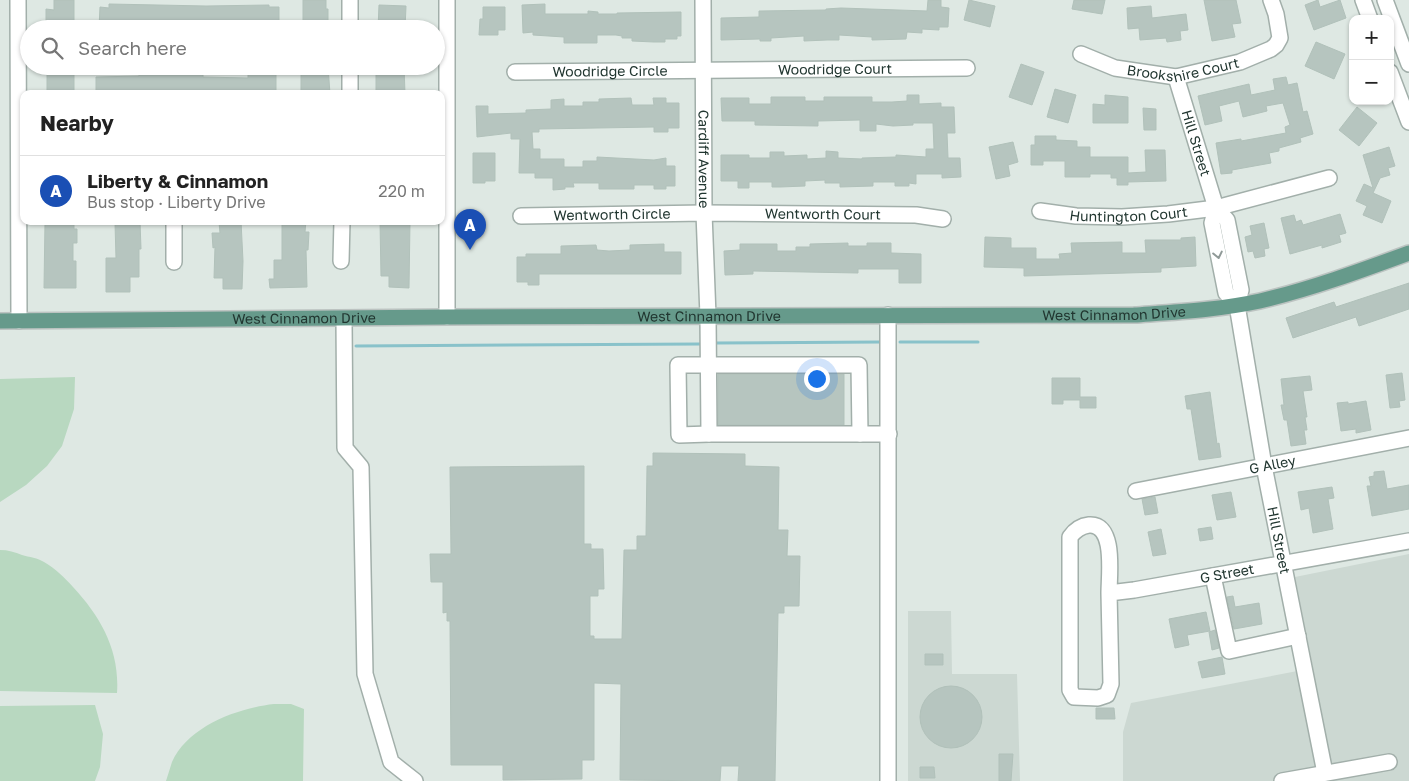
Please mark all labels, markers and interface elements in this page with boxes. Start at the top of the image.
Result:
map controls [1349,15,1394,105]
button: + [1349,15,1394,60]
search box [20,20,445,75]
icon: search [38,34,66,62]
text: Search here [78,36,187,59]
street label: Brookshire Court [1126,54,1241,85]
street label: Woodridge Court [778,60,892,78]
button: − [1349,60,1394,105]
street label: Woodridge Circle [552,62,668,80]
street label: Hill Street [1179,108,1215,178]
text: Nearby [40,110,114,136]
street label: Cardiff Avenue [696,110,713,208]
text: Liberty & Cinnamon [87,169,268,192]
text: A [50,181,62,201]
text: 220 m [378,181,425,201]
text: Bus stop · Liberty Drive [87,192,265,212]
street label: Huntington Court [1069,203,1188,225]
street label: Wentworth Circle [553,205,671,223]
street label: Wentworth Court [765,205,881,223]
pin: A [454,209,486,250]
one-way arrow [1213,251,1223,260]
street label: West Cinnamon Drive [1042,302,1186,323]
street label: West Cinnamon Drive [637,307,781,324]
street label: West Cinnamon Drive [232,309,376,327]
your location [804,366,830,392]
street label: G Alley [1248,451,1297,477]
street label: Hill Street [1264,505,1294,575]
street label: G Street [1198,560,1255,586]

